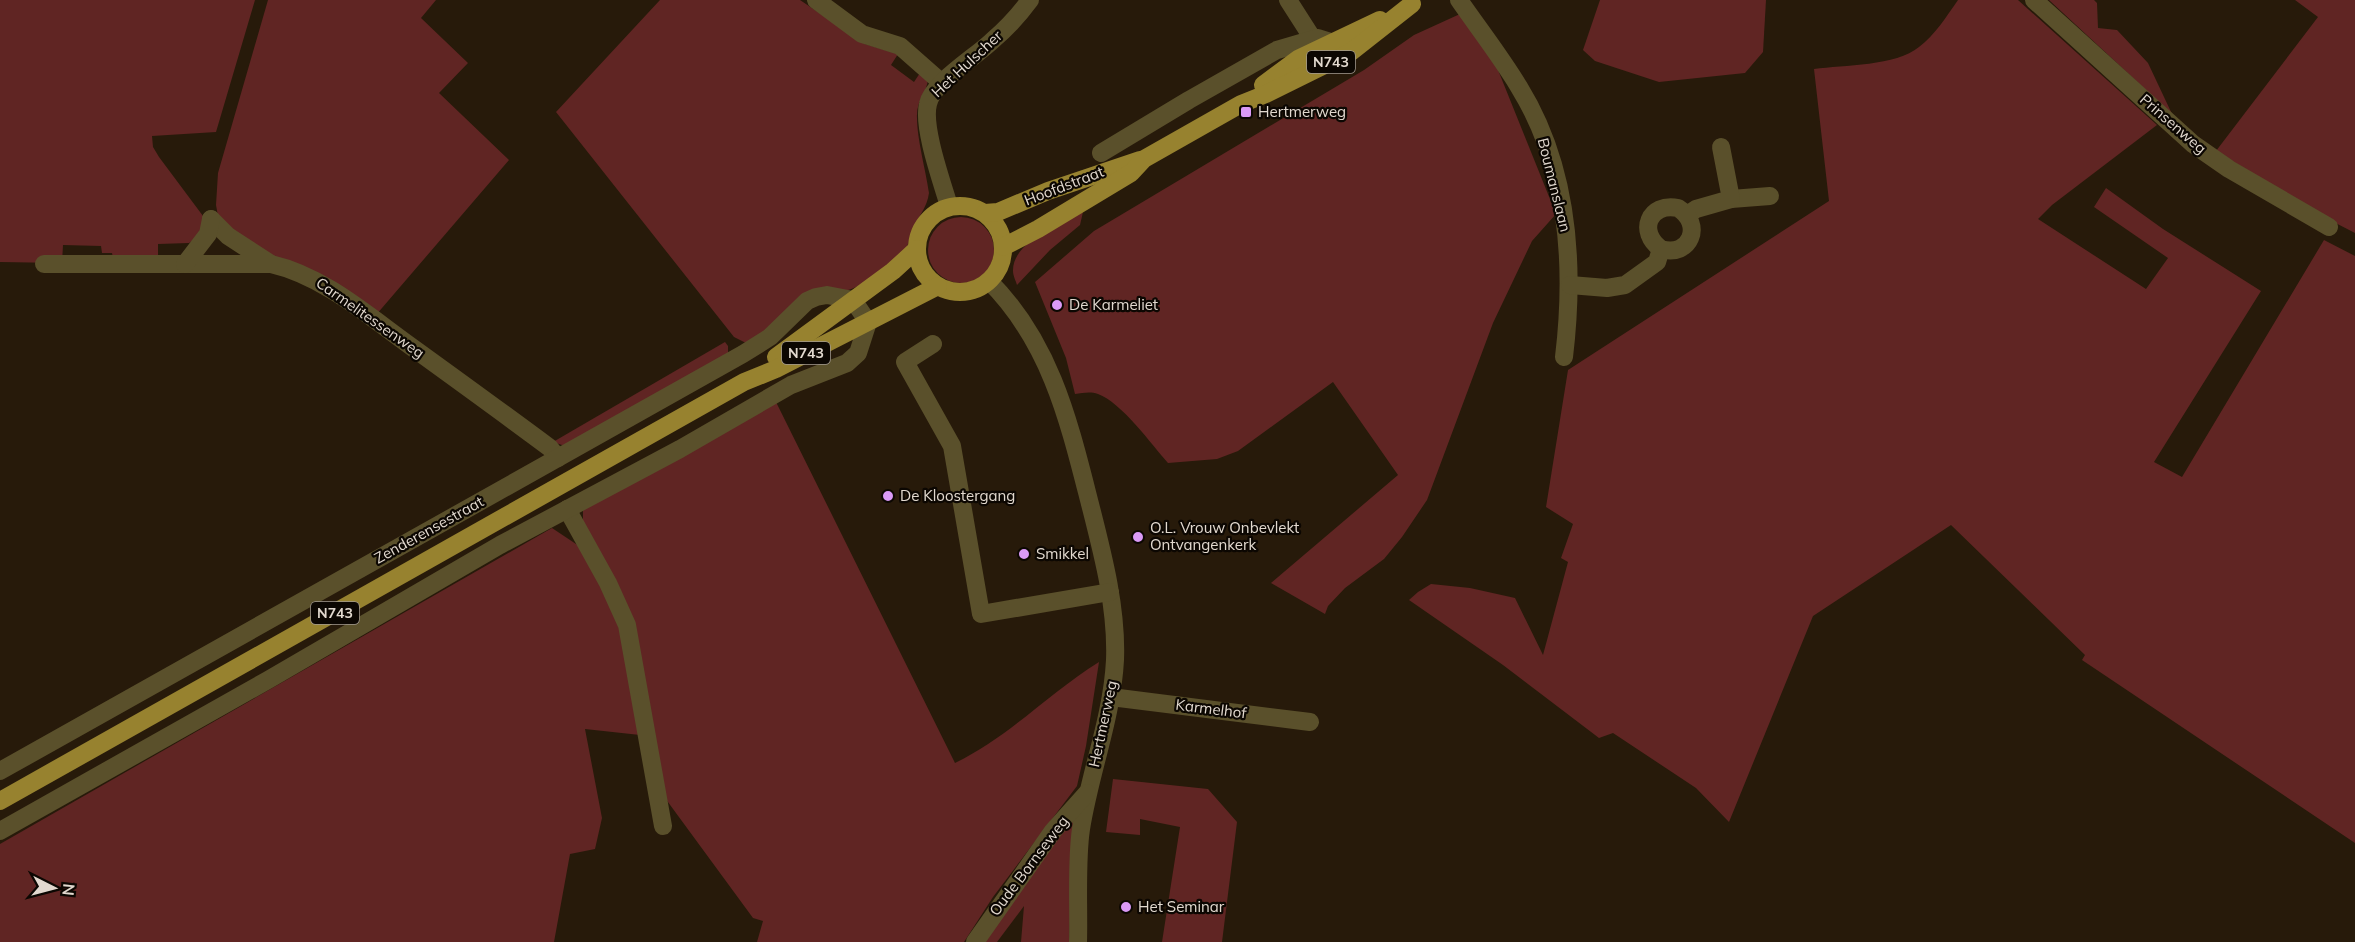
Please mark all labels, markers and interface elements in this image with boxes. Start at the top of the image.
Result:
street label: Het Hulscher [927,26,1006,101]
road number: N743 [1307,51,1355,73]
street label: Prinsenweg [2136,90,2210,158]
place label: Hertmerweg [1258,102,1346,121]
marker: Hertmerweg [1239,105,1253,119]
street label: Boumanslaan [1534,136,1575,234]
street label: Hoofdstraat [1021,162,1106,209]
street label: Carmelitessenweg [312,273,428,362]
place label: De Karmeliet [1069,295,1158,314]
marker: De Karmeliet [1050,298,1064,312]
road number: N743 [782,342,830,364]
place label: De Kloostergang [900,486,1015,505]
marker: De Kloostergang [881,489,895,503]
street label: Zenderensestraat [371,492,487,567]
place label: O.L. Vrouw Onbevlekt Ontvangenkerk [1150,518,1299,554]
marker: O.L. Vrouw Onbevlekt Ontvangenkerk [1131,530,1145,544]
place label: Smikkel [1036,544,1089,563]
marker: Smikkel [1017,547,1031,561]
road number: N743 [311,602,359,624]
street label: Hertmerweg [1084,679,1121,769]
street label: Karmelhof [1175,695,1248,722]
street label: Oude Bornseweg [985,812,1072,919]
north arrow [24,858,84,918]
text: N [58,883,79,897]
place label: Het Seminar [1138,897,1225,916]
marker: Het Seminar [1119,900,1133,914]

